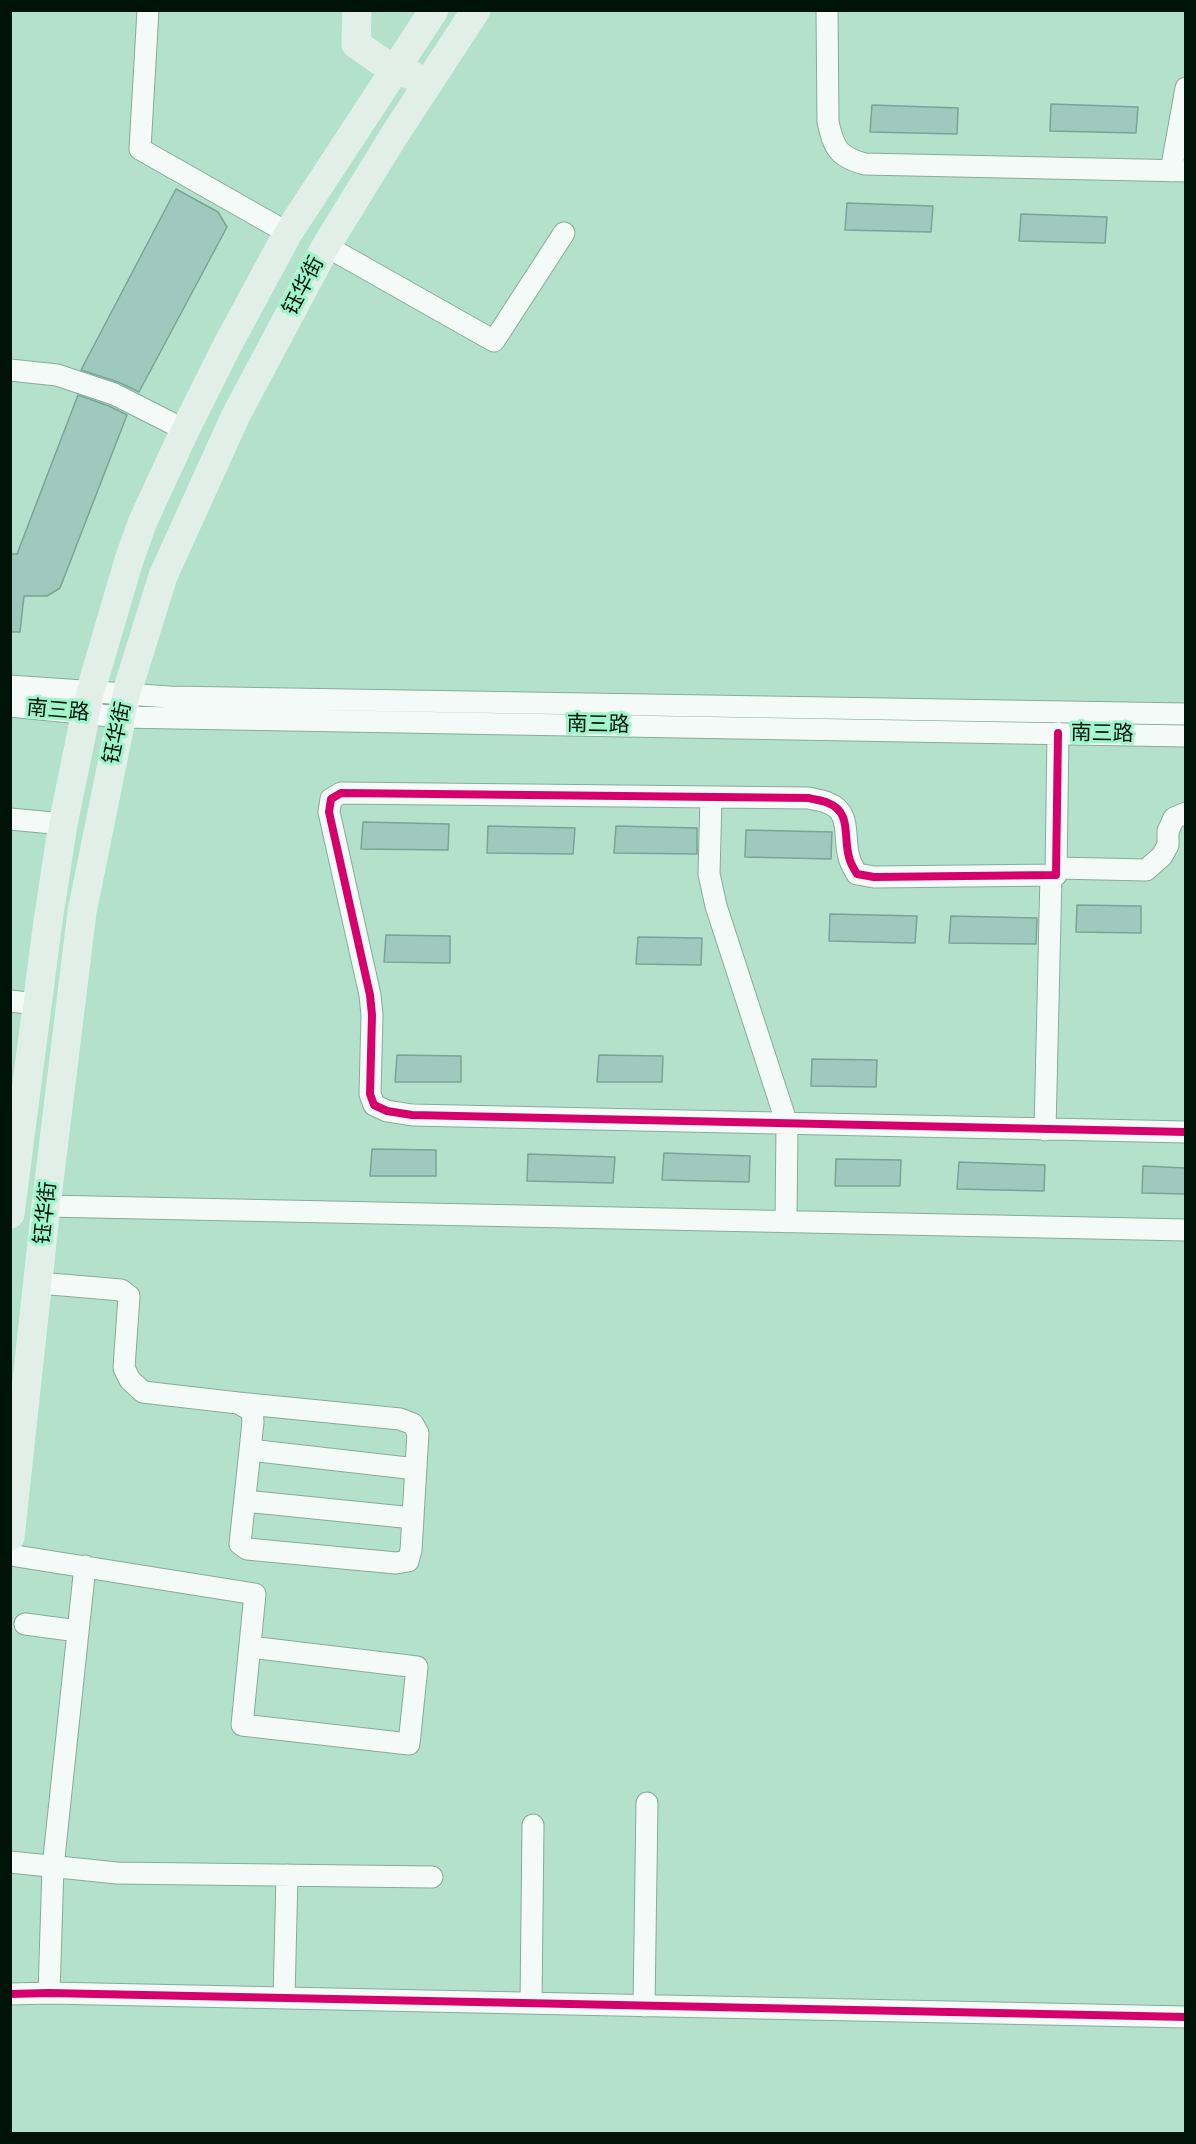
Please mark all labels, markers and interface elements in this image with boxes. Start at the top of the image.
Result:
street label: 钰华街 [278,252,330,320]
street label: 南三路 [26,696,90,726]
street label: 钰华街 [99,700,137,766]
street label: 南三路 [566,712,630,738]
street label: 南三路 [1070,721,1134,747]
street label: 钰华街 [30,1180,62,1246]

